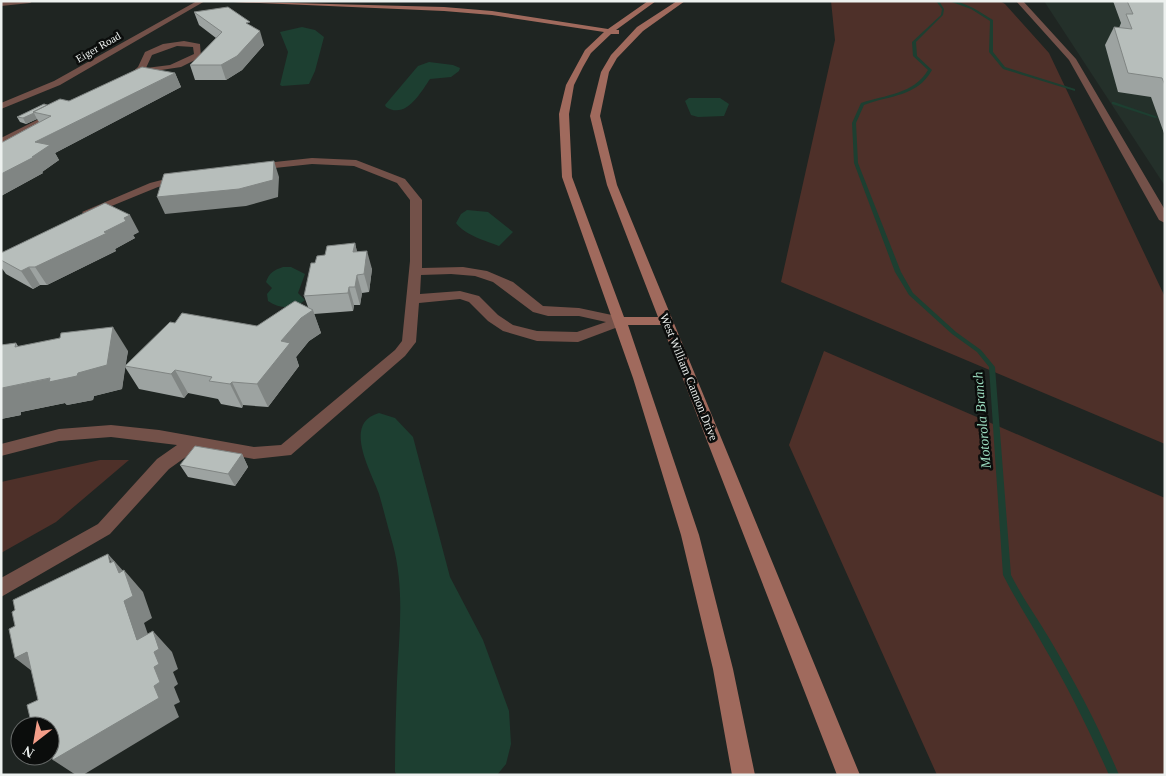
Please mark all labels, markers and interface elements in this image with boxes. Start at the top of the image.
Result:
street label: Eiger Road [73,29,123,65]
street label: West William Cannon Drive [657,311,721,443]
water label: Motorola Branch [970,371,994,470]
north arrow [10,716,60,766]
text: N [20,743,37,761]

